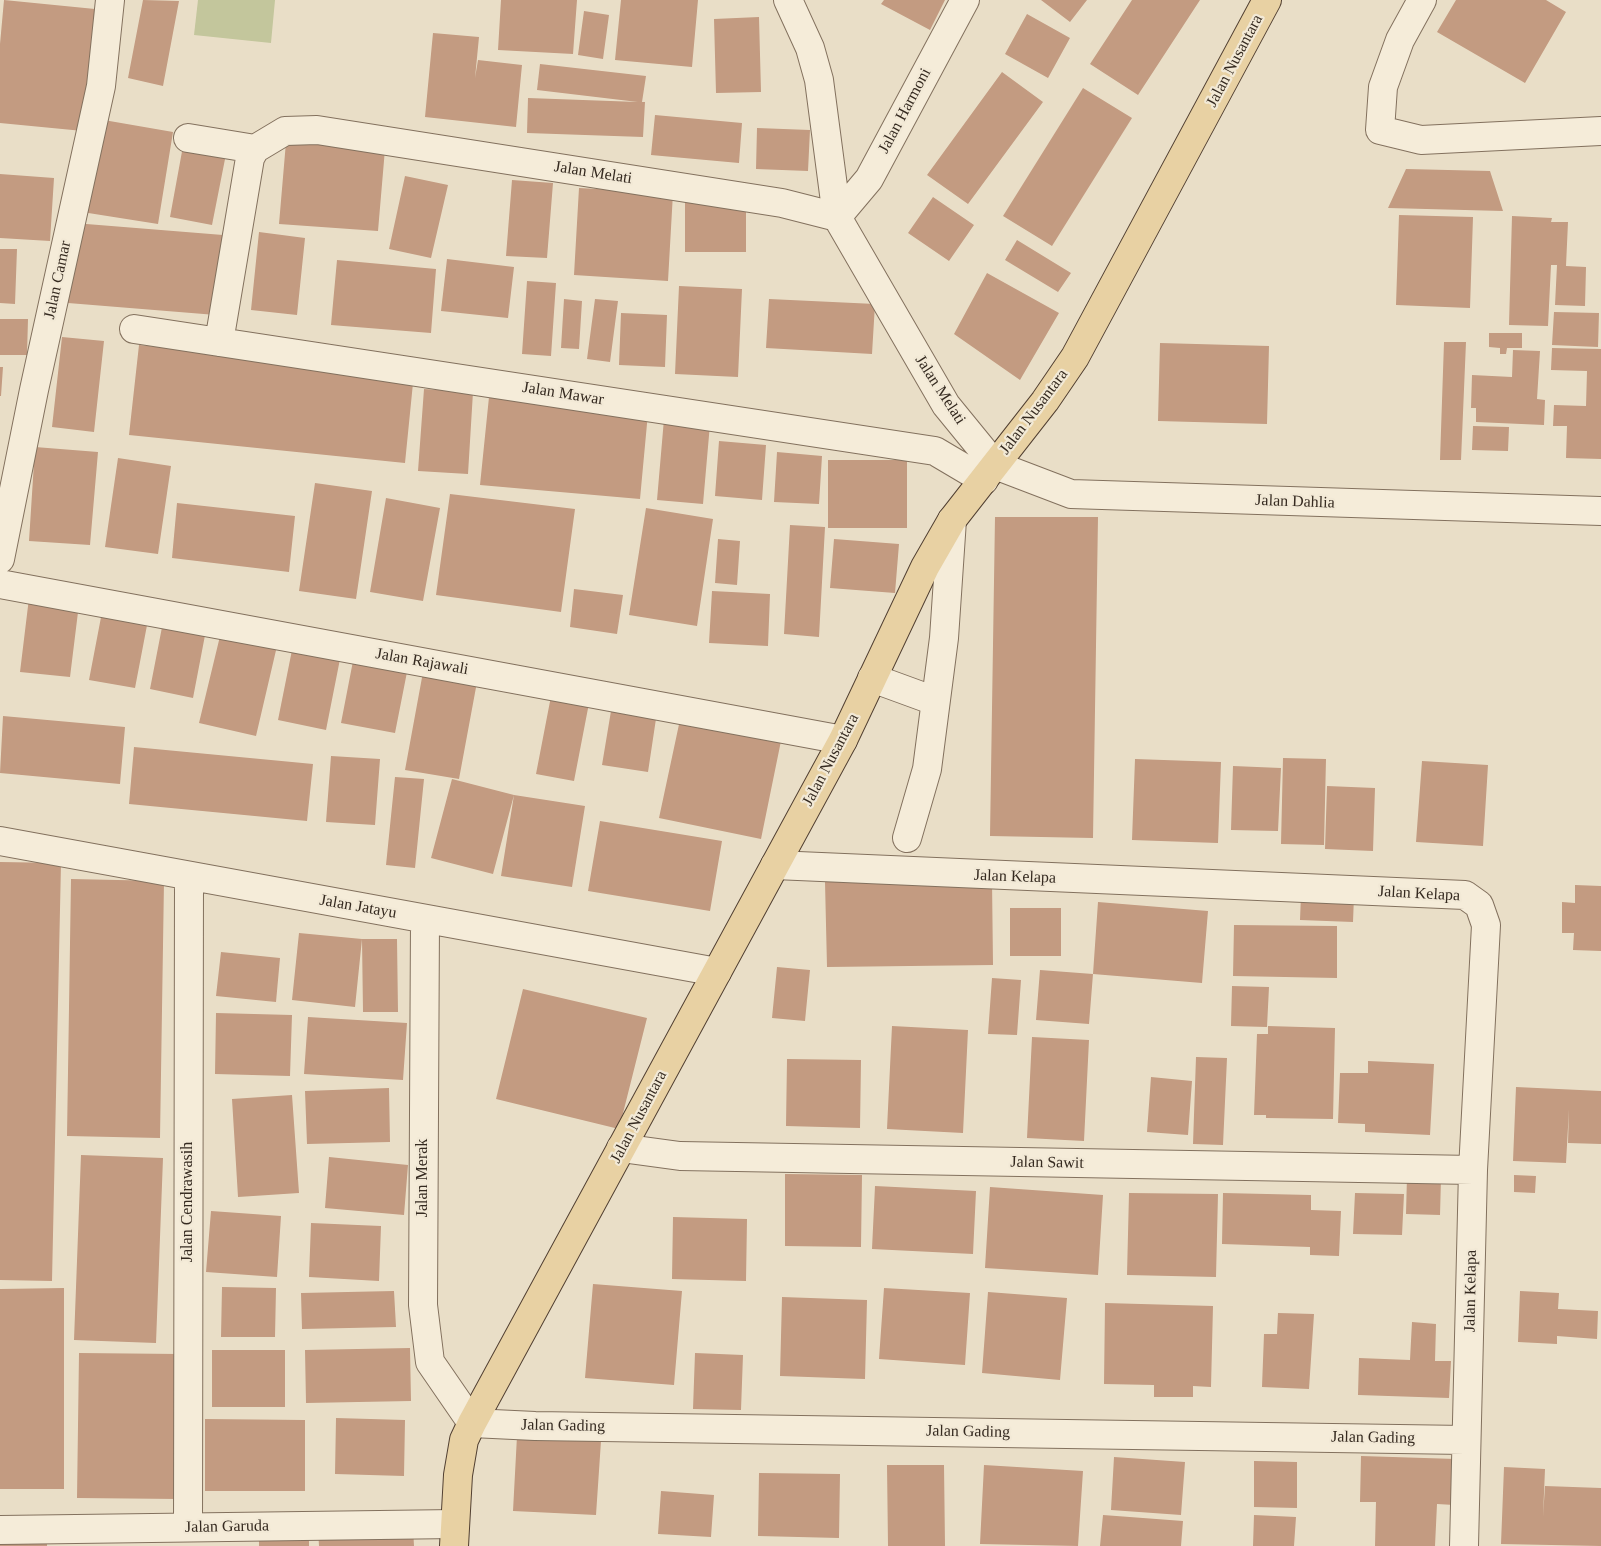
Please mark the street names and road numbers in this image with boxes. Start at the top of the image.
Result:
street label: Jalan Nusantara [1203,12,1267,110]
street label: Jalan Harmoni [875,65,935,157]
street label: Jalan Melati [553,157,633,189]
street label: Jalan Camar [40,239,76,321]
street label: Jalan Melati [911,352,969,428]
street label: Jalan Nusantara [996,366,1072,458]
street label: Jalan Mawar [521,378,605,410]
street label: Jalan Dahlia [1255,491,1335,513]
street label: Jalan Rajawali [374,644,470,680]
street label: Jalan Nusantara [799,711,863,809]
street label: Jalan Kelapa [974,866,1056,888]
street label: Jalan Kelapa [1377,882,1461,906]
street label: Jalan Jatayu [318,891,398,923]
street label: Jalan Nusantara [607,1068,671,1166]
street label: Jalan Merak [413,1139,433,1217]
street label: Jalan Cendrawasih [178,1142,198,1262]
street label: Jalan Sawit [1010,1153,1084,1173]
street label: Jalan Kelapa [1461,1250,1481,1332]
street label: Jalan Gading [521,1416,605,1436]
street label: Jalan Gading [926,1422,1010,1442]
street label: Jalan Gading [1331,1428,1415,1448]
street label: Jalan Garuda [185,1517,269,1537]

